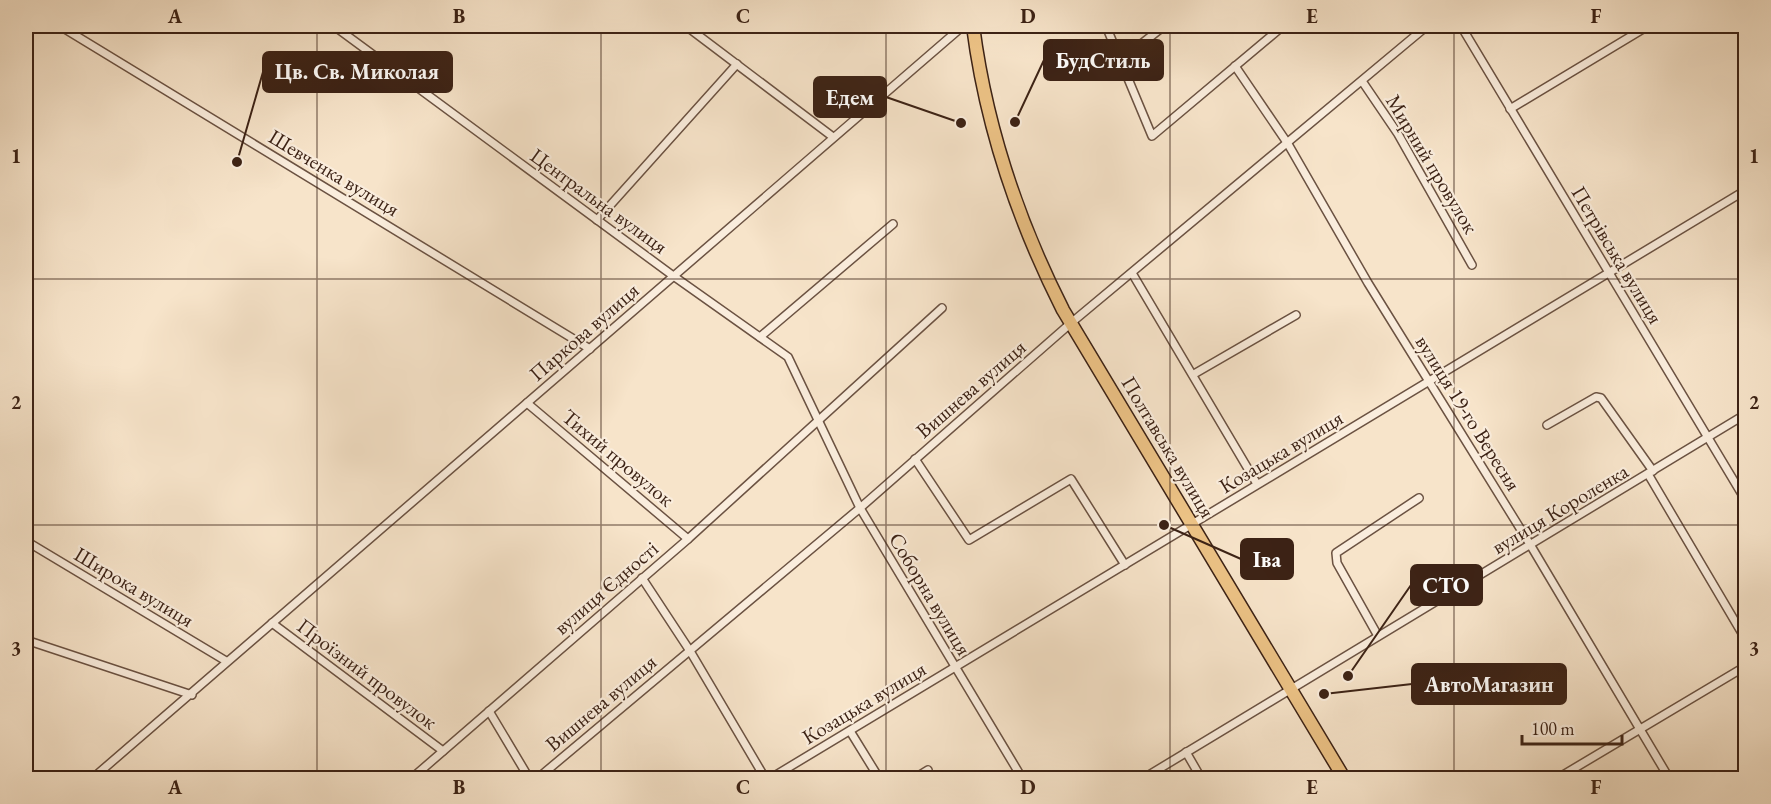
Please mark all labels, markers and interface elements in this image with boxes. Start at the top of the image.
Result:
text: A [167,3,183,29]
text: B [453,3,465,29]
text: C [736,3,750,29]
text: D [1020,3,1036,29]
text: E [1306,3,1318,29]
text: F [1591,3,1602,29]
callout: БудСтиль [1044,40,1163,80]
text: БудСтиль [1055,46,1151,75]
callout: Цв. Св. Миколая [263,52,452,92]
text: Цв. Св. Миколая [275,57,439,86]
callout: Едем [814,77,886,117]
text: Едем [826,83,874,112]
street label: Мирний провулок [1380,89,1485,238]
street label: Шевченка вулиця [264,123,405,222]
street label: Центральна вулиця [525,142,673,260]
text: 1 [11,143,21,169]
text: 1 [1749,143,1759,169]
street label: Петрівська вулиця [1566,181,1669,329]
street label: Паркова вулиця [523,277,644,387]
street label: вулиця 19-го Вересня [1410,330,1527,496]
street label: Вишнева вулиця [910,333,1031,444]
street label: Полтавська вулиця [1116,371,1221,523]
text: 2 [11,389,22,415]
text: 2 [1749,389,1760,415]
street label: Тихий провулок [557,403,680,512]
street label: Козацька вулиця [1214,404,1348,499]
street label: вулиця Короленка [1486,457,1634,560]
street label: Соборна вулиця [883,527,978,660]
street label: вулиця Єдності [548,535,663,640]
callout: Іва [1241,539,1293,579]
street label: Широка вулиця [69,540,199,633]
text: Іва [1253,545,1281,574]
callout: СТО [1411,565,1482,605]
text: СТО [1422,571,1470,600]
street label: Проїзний провулок [292,612,443,735]
text: 3 [11,635,21,661]
text: 3 [1749,635,1759,661]
street label: Вишнева вулиця [539,648,662,757]
street label: Козацька вулиця [797,655,931,750]
callout: АвтоМагазин [1412,664,1566,704]
text: АвтоМагазин [1423,670,1554,699]
scale bar [1522,708,1622,746]
text: 100 m [1531,717,1575,740]
text: A [167,774,183,800]
text: B [453,774,465,800]
text: C [736,774,750,800]
text: D [1020,774,1036,800]
text: E [1306,774,1318,800]
text: F [1591,774,1602,800]

